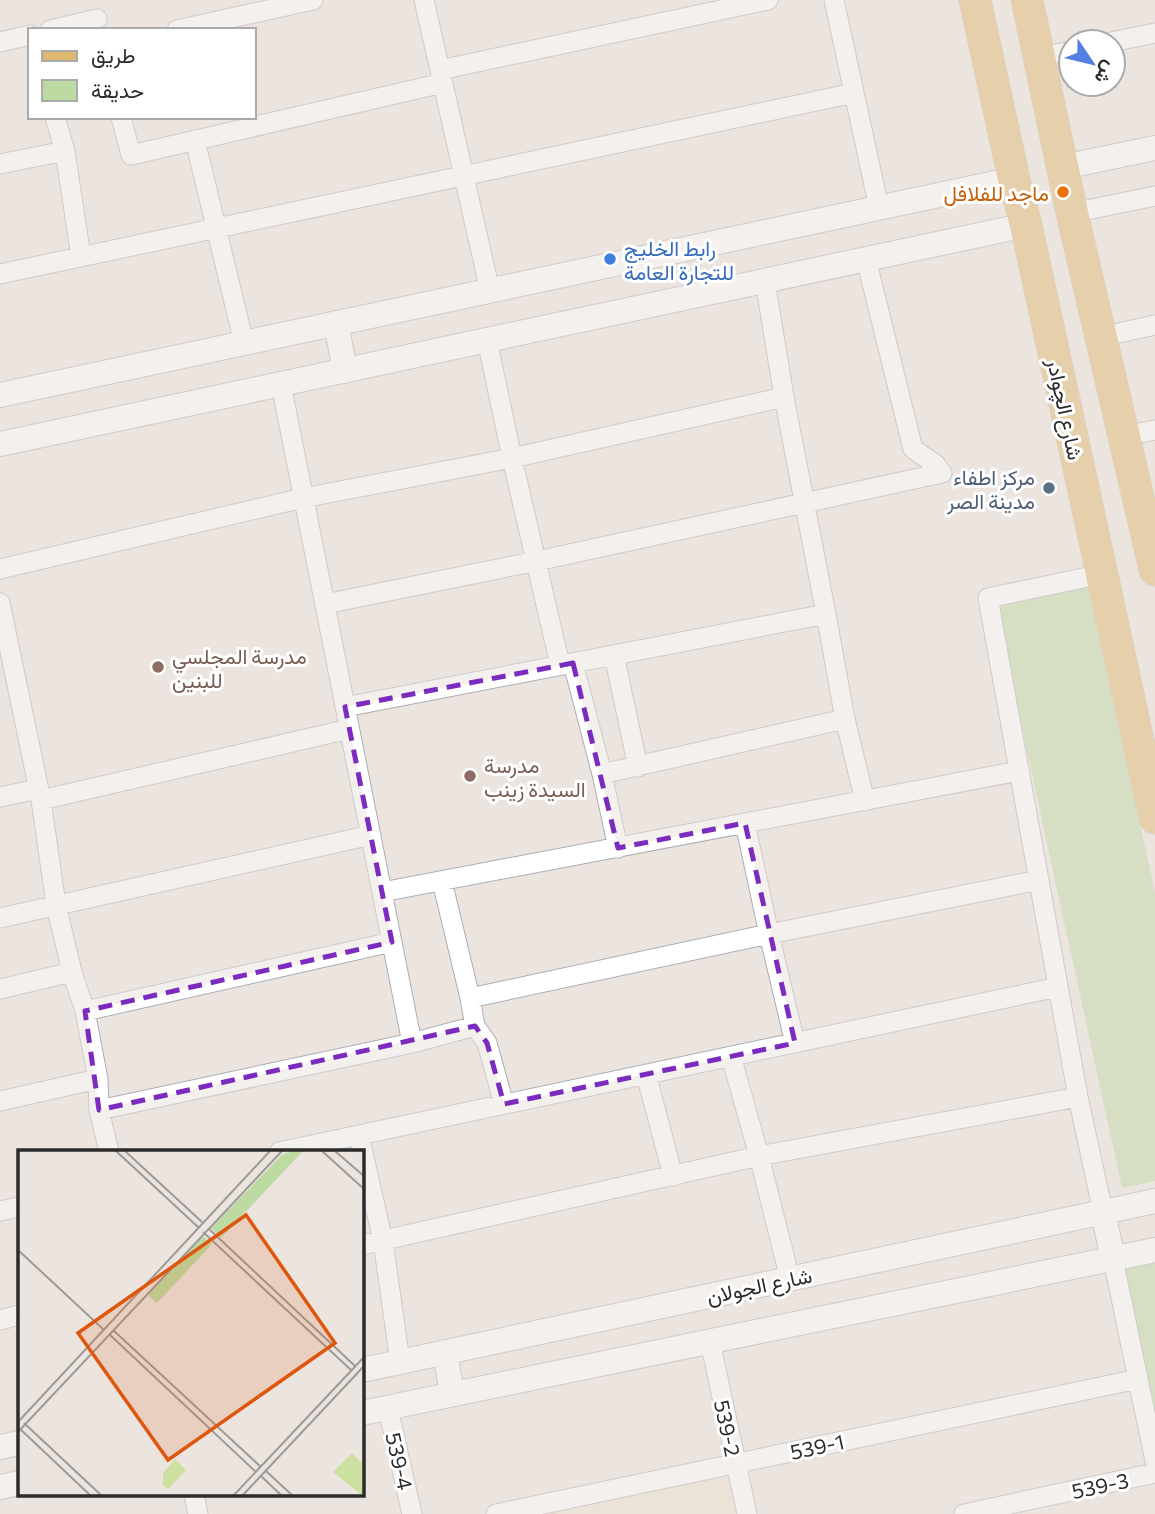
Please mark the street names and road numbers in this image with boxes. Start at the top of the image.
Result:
street label: شارع الچوادر [1040,355,1089,463]
street label: شارع الجولان [704,1262,815,1311]
street label: 539-2 [710,1397,746,1459]
street label: 539-1 [788,1428,846,1464]
street label: 539-4 [381,1430,419,1493]
street label: 539-3 [1069,1467,1131,1503]

